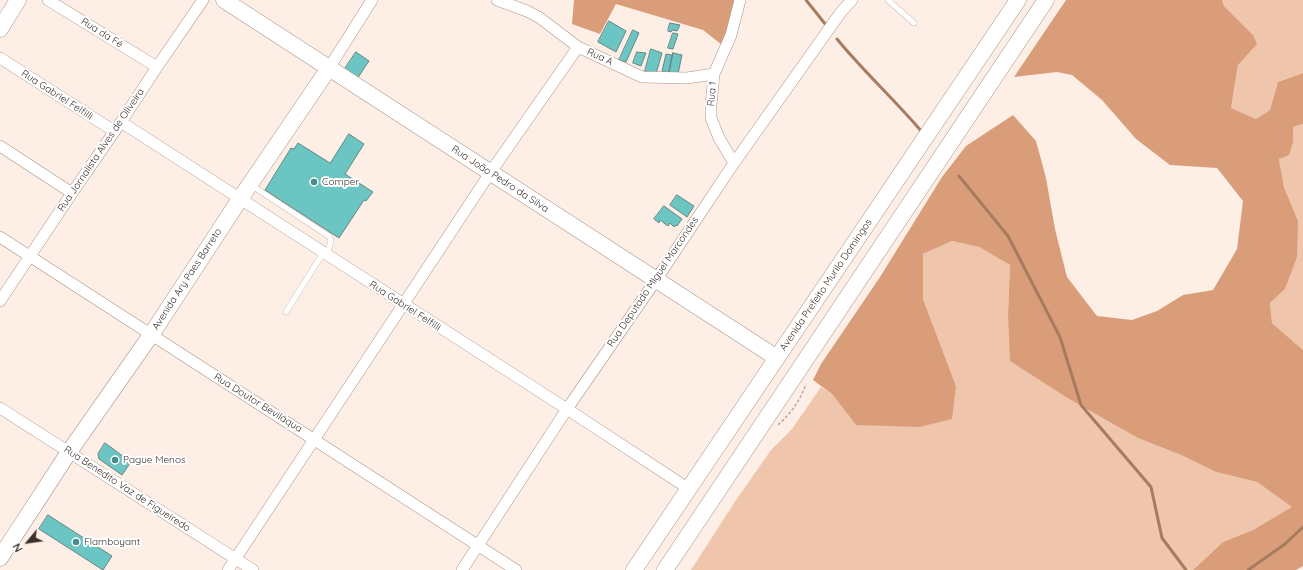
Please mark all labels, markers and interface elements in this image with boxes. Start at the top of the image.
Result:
street label: Rua da Fé [79,15,125,51]
street label: Rua A [585,46,615,68]
street label: Rua Gabriel Felfilli [19,67,95,123]
street label: Rua 1 [705,81,719,107]
street label: Rua Jornalista Alves de Oliveira [55,86,147,214]
street label: Rua João Pedro da Silva [449,143,551,215]
place label: Comper [322,176,359,188]
marker: Comper [309,177,319,187]
street label: Rua Deputado Miguel Marcondes [605,215,701,349]
street label: Avenida Prefeito Murilo Domingos [777,217,875,353]
street label: Avenida Ary Paes Barreto [150,226,224,332]
street label: Rua Gabriel Felfilli [367,278,443,334]
street label: Rua Doutor Beviláqua [212,371,304,435]
street label: Rua Benedito Vaz de Figueiredo [62,444,192,534]
place label: Pague Menos [123,454,186,466]
marker: Pague Menos [110,455,120,465]
north arrow [8,522,48,562]
place label: Flamboyant [84,536,140,548]
marker: Flamboyant [71,537,81,547]
text: N [9,541,26,555]

